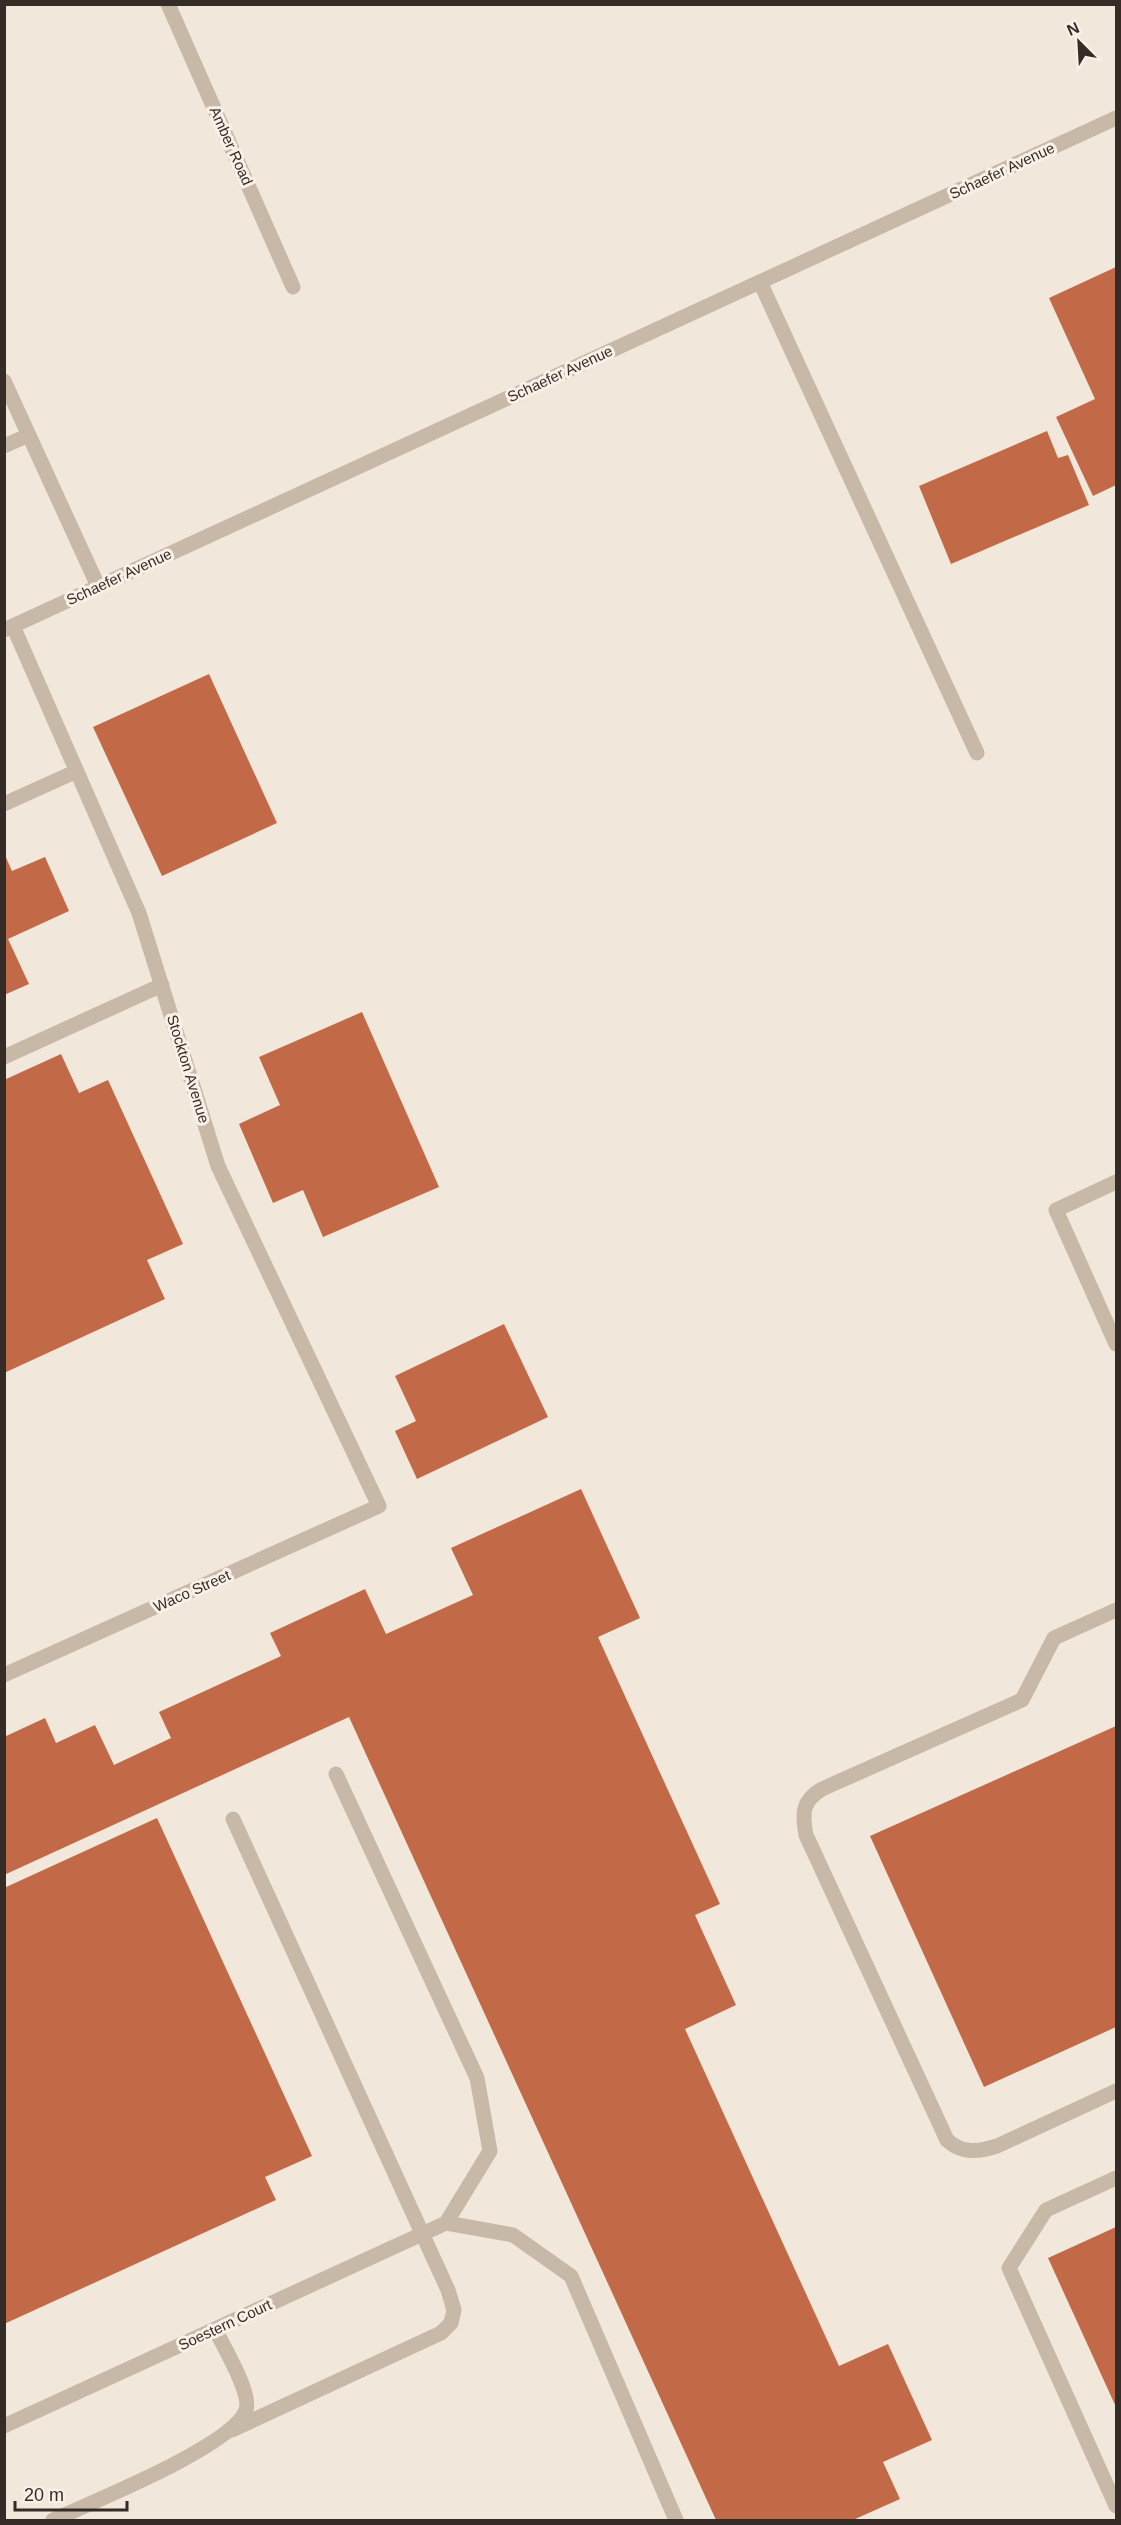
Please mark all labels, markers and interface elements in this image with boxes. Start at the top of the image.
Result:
north arrow [1049,12,1109,72]
text: N [1064,19,1082,39]
street label: Amber Road [207,104,256,188]
street label: Schaefer Avenue [947,139,1057,202]
street label: Schaefer Avenue [505,342,615,405]
street label: Schaefer Avenue [64,545,174,608]
street label: Stockton Avenue [164,1013,213,1125]
street label: Waco Street [151,1566,233,1615]
street label: Soestern Court [175,2295,275,2354]
scale bar [15,2474,128,2512]
text: 20 m [24,2485,64,2505]

